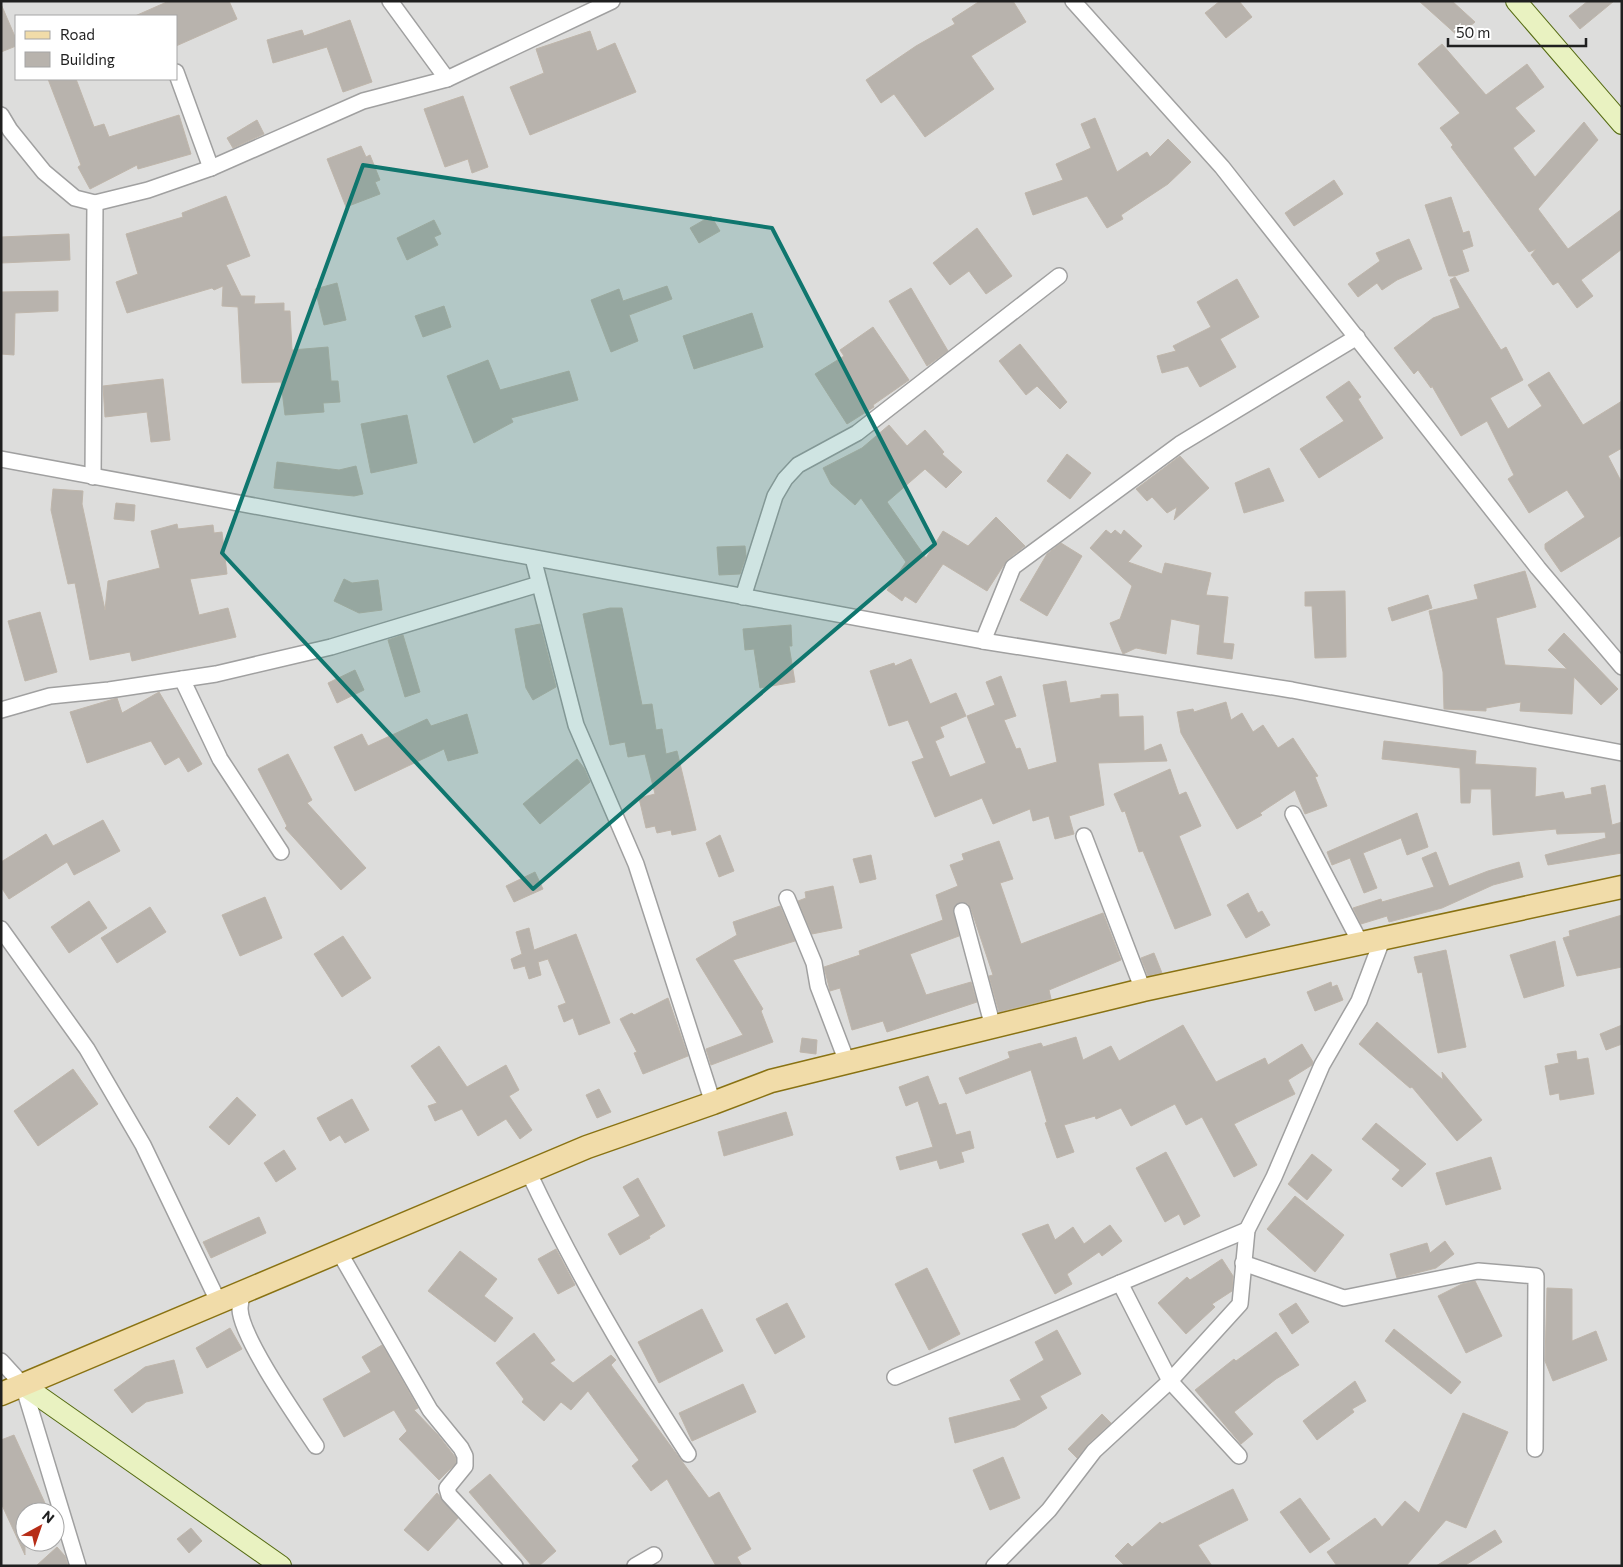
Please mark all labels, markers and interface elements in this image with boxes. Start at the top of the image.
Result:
legend [15,15,178,80]
scale bar [1448,15,1586,47]
text: 50 m [1456,23,1490,41]
text: Road [60,25,95,43]
text: Building [60,50,115,68]
north arrow [15,1502,65,1552]
text: N [39,1507,58,1527]

